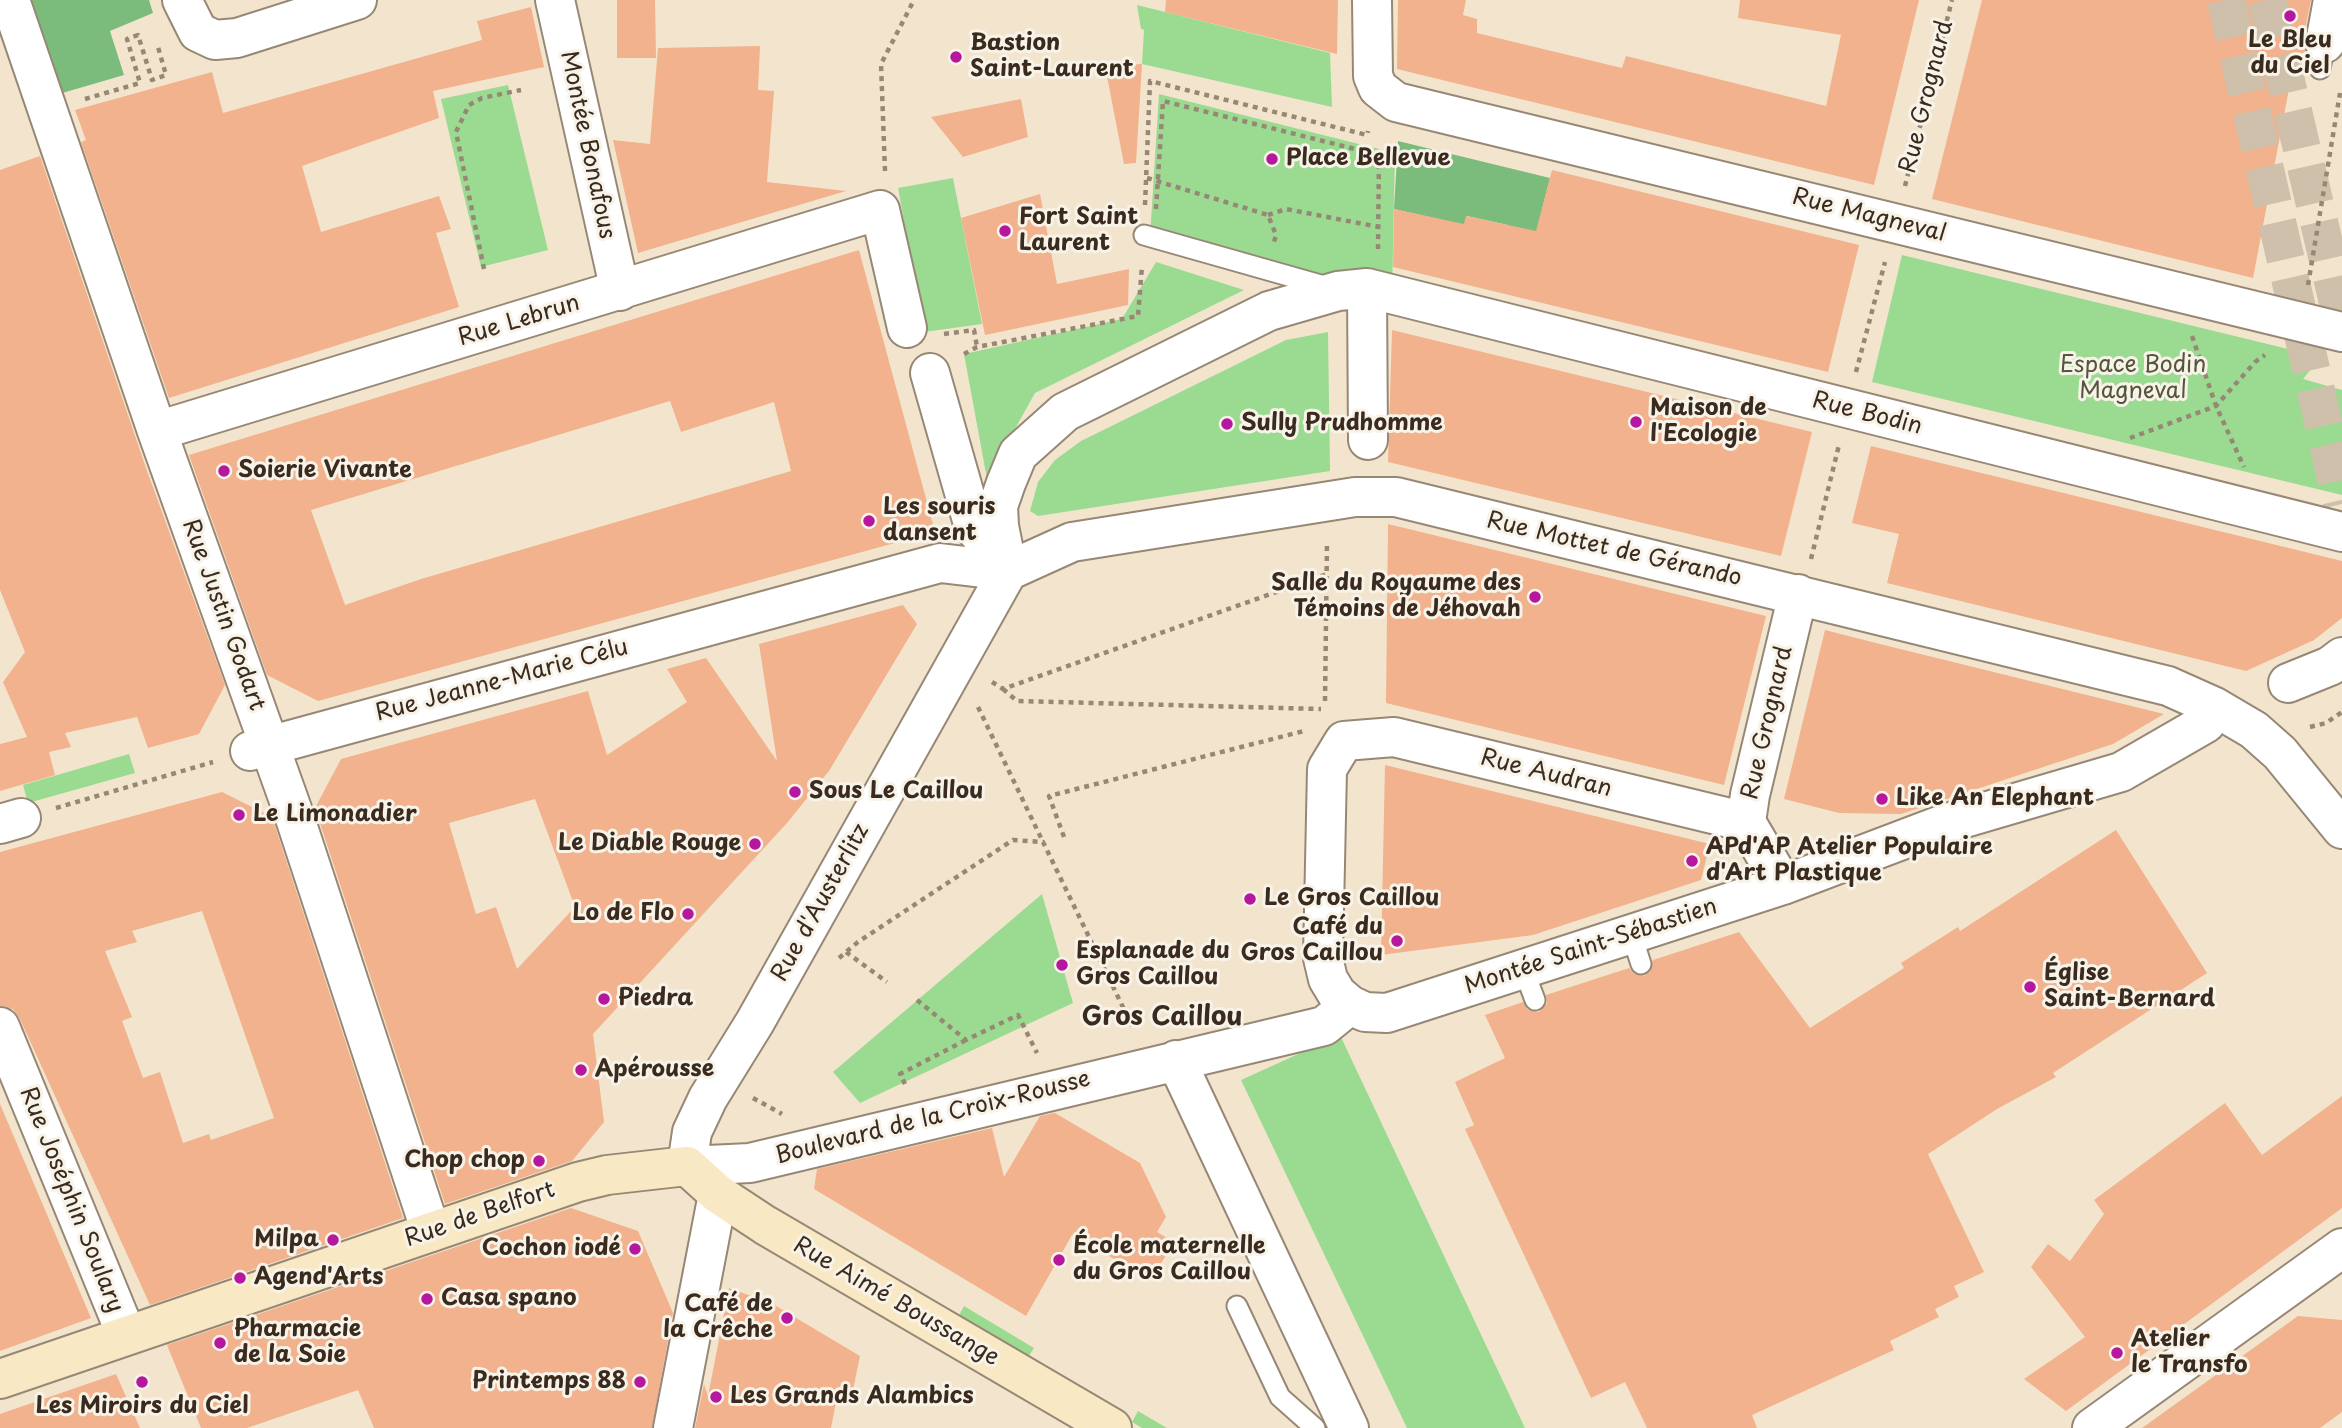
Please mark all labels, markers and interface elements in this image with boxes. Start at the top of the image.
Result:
marker: Le Bleu du Ciel [2282,8,2298,24]
street label: Rue Grognard [1895,18,1959,176]
place label: Le Bleu du Ciel [2248,27,2332,81]
place label: Bastion Saint-Laurent [970,30,1134,84]
street label: Montée Bonafous [554,49,620,241]
marker: Bastion Saint-Laurent [948,49,964,65]
place label: Place Bellevue [1286,145,1450,173]
marker: Place Bellevue [1264,151,1280,167]
street label: Rue Magneval [1789,184,1949,248]
place label: Fort Saint Laurent [1019,204,1138,258]
marker: Fort Saint Laurent [997,223,1013,239]
street label: Rue Lebrun [455,289,583,353]
park label: Espace Bodin Magneval [2060,352,2206,406]
street label: Rue Bodin [1809,387,1925,441]
place label: Maison de l'Ecologie [1650,395,1767,449]
place label: Sully Prudhomme [1241,410,1443,438]
marker: Maison de l'Ecologie [1628,414,1644,430]
marker: Sully Prudhomme [1219,416,1235,432]
place label: Soierie Vivante [238,457,412,485]
marker: Soierie Vivante [216,463,232,479]
place label: Les souris dansent [883,494,996,548]
street label: Rue Mottet de Gérando [1484,507,1744,593]
marker: Les souris dansent [861,513,877,529]
street label: Rue Justin Godart [176,515,270,715]
place label: Salle du Royaume des Témoins de Jéhovah [1271,570,1521,624]
marker: Salle du Royaume des Témoins de Jéhovah [1527,589,1543,605]
street label: Rue Jeanne-Marie Célu [373,634,631,728]
street label: Rue Grognard [1737,644,1799,802]
street label: Rue Audran [1477,744,1615,804]
place label: Sous Le Caillou [809,778,983,806]
marker: Sous Le Caillou [787,784,803,800]
place label: Like An Elephant [1896,785,2094,813]
marker: Like An Elephant [1874,791,1890,807]
place label: Le Limonadier [253,801,417,829]
marker: Le Limonadier [231,807,247,823]
street label: Rue d'Austerlitz [766,819,876,987]
place label: Le Diable Rouge [558,830,741,858]
place label: APd'AP Atelier Populaire d'Art Plastique [1706,834,1993,888]
marker: Le Diable Rouge [747,836,763,852]
marker: APd'AP Atelier Populaire d'Art Plastique [1684,853,1700,869]
place label: Le Gros Caillou [1264,885,1439,913]
marker: Le Gros Caillou [1242,891,1258,907]
street label: Montée Saint-Sébastien [1461,893,1721,1001]
place label: Lo de Flo [572,900,674,928]
marker: Lo de Flo [680,906,696,922]
place label: Café du Gros Caillou [1241,914,1383,968]
marker: Café du Gros Caillou [1389,933,1405,949]
place label: Esplanade du Gros Caillou [1076,938,1230,992]
marker: Esplanade du Gros Caillou [1054,957,1070,973]
place label: Église Saint-Bernard [2044,960,2215,1014]
marker: Église Saint-Bernard [2022,979,2038,995]
place label: Piedra [618,985,693,1013]
marker: Piedra [596,991,612,1007]
district label: Gros Caillou [1082,1002,1242,1034]
place label: Apérousse [595,1056,714,1084]
marker: Apérousse [573,1062,589,1078]
street label: Boulevard de la Croix-Rousse [773,1065,1093,1171]
street label: Rue Joséphin Soulary [13,1083,129,1317]
place label: Chop chop [404,1147,525,1175]
marker: Chop chop [531,1153,547,1169]
street label: Rue de Belfort [401,1176,559,1254]
place label: Milpa [254,1226,319,1254]
marker: Milpa [325,1232,341,1248]
street label: Rue Aimé Boussange [788,1232,1004,1372]
place label: École maternelle du Gros Caillou [1073,1233,1266,1287]
place label: Cochon iodé [482,1235,621,1263]
marker: Cochon iodé [627,1241,643,1257]
marker: École maternelle du Gros Caillou [1051,1252,1067,1268]
place label: Agend'Arts [254,1264,383,1292]
marker: Agend'Arts [232,1270,248,1286]
place label: Casa spano [441,1285,577,1313]
marker: Casa spano [419,1291,435,1307]
place label: Café de la Crêche [663,1291,773,1345]
marker: Café de la Crêche [779,1310,795,1326]
place label: Pharmacie de la Soie [234,1316,361,1370]
place label: Atelier le Transfo [2131,1326,2248,1380]
marker: Pharmacie de la Soie [212,1335,228,1351]
marker: Atelier le Transfo [2109,1345,2125,1361]
place label: Printemps 88 [472,1368,626,1396]
marker: Les Miroirs du Ciel [134,1374,150,1390]
marker: Printemps 88 [632,1374,648,1390]
place label: Les Grands Alambics [730,1383,974,1411]
marker: Les Grands Alambics [708,1389,724,1405]
place label: Les Miroirs du Ciel [36,1393,248,1421]

